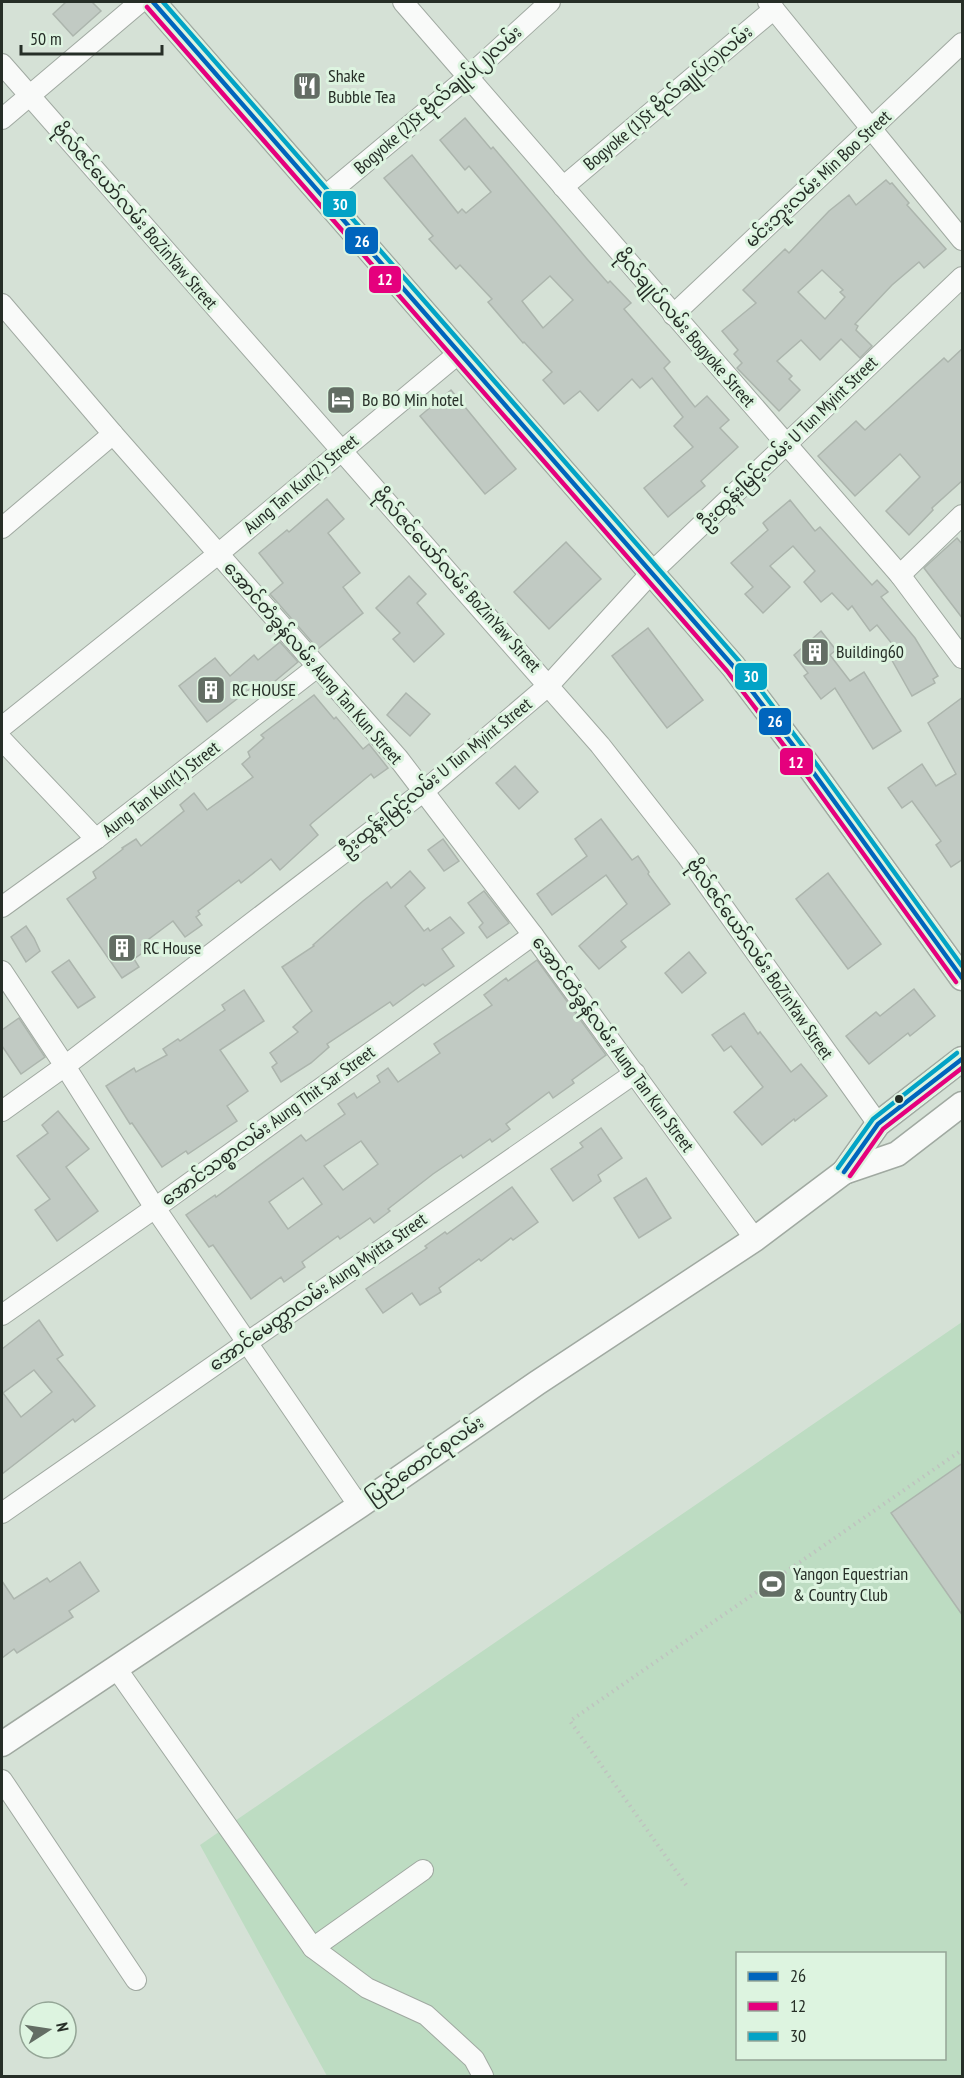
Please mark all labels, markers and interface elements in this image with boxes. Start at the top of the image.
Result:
scale bar [21,18,162,56]
street label: Bogyoke (2)St ဗိုလ်ချုပ်(၂)လမ်း [348,19,529,182]
street label: Bogyoke (1)St ဗိုလ်ချုပ်(၁)လမ်း [577,19,760,178]
text: 50 m [30,27,62,50]
place label: Shake Bubble Tea [328,64,396,108]
restaurant icon: Shake Bubble Tea [291,70,323,102]
street label: မင်းဘူးလမ်း Min Boo Street [739,104,898,255]
street label: ဗိုလ်ဇင်ယော်လမ်း BoZinYaw Street [45,116,224,317]
line badge: 30 [322,190,357,218]
text: 30 [332,194,348,214]
line badge: 26 [344,226,379,255]
text: 26 [354,231,370,251]
street label: ဗိုလ်ချုပ်လမ်း Bogyoke Street [607,242,762,414]
line badge: 12 [368,265,402,294]
text: 12 [377,269,393,289]
street label: ဦးထွန်းမြင့်လမ်း U Tun Myint Street [693,350,885,537]
hotel icon: Bo BO Min hotel [325,384,357,416]
place label: Bo BO Min hotel [362,388,464,411]
street label: Aung Tan Kun(2) Street [239,429,363,538]
street label: ဗိုလ်ဇင်ယော်လမ်း BoZinYaw Street [365,481,548,679]
street label: အောင်တံခွန်လမ်း Aung Tan Kun Street [216,556,409,772]
building icon: Building60 [799,636,831,668]
place label: Building60 [836,640,904,663]
line badge: 30 [734,662,768,691]
text: 30 [743,666,759,686]
building icon: RC HOUSE [195,674,227,706]
place label: RC HOUSE [232,678,296,701]
street label: ဦးထွန်းမြင့်လမ်း U Tun Myint Street [334,691,539,864]
line badge: 26 [758,707,792,736]
text: 26 [767,711,783,731]
street label: Aung Tan Kun(1) Street [97,736,224,842]
line badge: 12 [779,747,814,776]
text: 12 [788,752,804,772]
street label: ဗိုလ်ဇင်ယော်လမ်း BoZinYaw Street [679,853,840,1066]
street label: အောင်တံခွန်လမ်း Aung Tan Kun Street [524,931,700,1159]
building icon: RC House [106,932,138,964]
place label: RC House [143,936,201,959]
street label: အောင်သစ္စာလမ်း Aung Thit Sar Street [156,1040,382,1214]
unlabelled marker [893,1093,905,1105]
street label: အောင်မေတ္တာလမ်း Aung Myitta Street [204,1207,433,1379]
street label: ပြည်ထောင်စုလမ်း [361,1410,490,1512]
place label: Yangon Equestrian & Country Club [793,1562,908,1606]
sports icon: Yangon Equestrian & Country Club [756,1568,788,1600]
legend [736,1952,946,2060]
text: 26 [790,1964,806,1987]
text: 12 [790,1994,806,2017]
north arrow [18,2000,78,2060]
text: N [52,2021,73,2033]
text: 30 [790,2024,806,2047]

